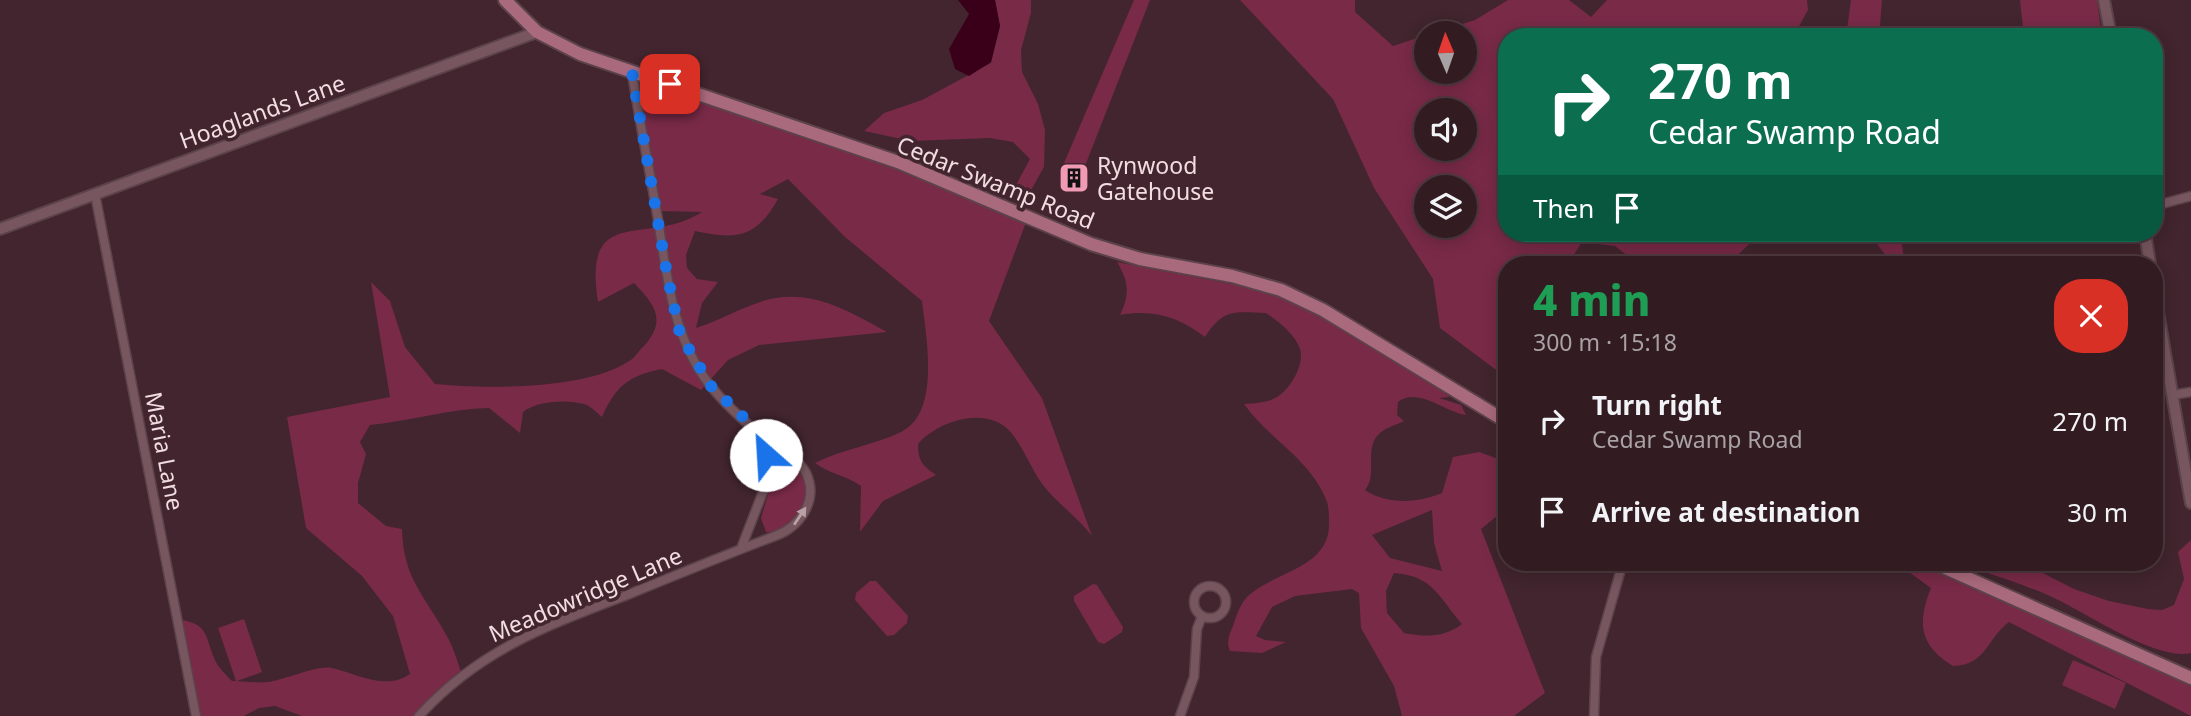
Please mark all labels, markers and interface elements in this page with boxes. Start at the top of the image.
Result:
north arrow [1414,21,1477,84]
map controls [1414,21,1477,238]
text: 270 m [1648,47,1793,113]
pin [640,54,700,114]
icon: right [1533,56,1624,147]
icon: arrive [651,65,689,103]
street label: Hoaglands Lane [175,66,349,156]
button: sound [1414,98,1477,161]
text: Cedar Swamp Road [1648,110,1941,153]
street label: Cedar Swamp Road [892,128,1100,236]
place label: Rynwood Gatehouse [1097,149,1214,207]
building icon: Rynwood Gatehouse [1057,161,1091,195]
button: layers [1414,175,1477,238]
icon: arrive [1608,189,1646,227]
text: Then [1533,190,1594,226]
text: 4 min [1533,271,1650,328]
button: close [2054,279,2128,353]
text: 300 m · 15:18 [1533,326,1677,358]
text: Turn right [1592,387,1722,423]
street label: Maria Lane [138,389,192,513]
icon: right [1533,402,1571,440]
text: 270 m [2052,403,2128,439]
position arrow [729,418,803,492]
text: Cedar Swamp Road [1592,423,1803,455]
icon: arrive [1533,493,1571,531]
text: Arrive at destination [1592,494,1861,530]
text: 30 m [2067,494,2128,530]
one-way arrow [794,506,807,526]
street label: Meadowridge Lane [483,539,687,649]

